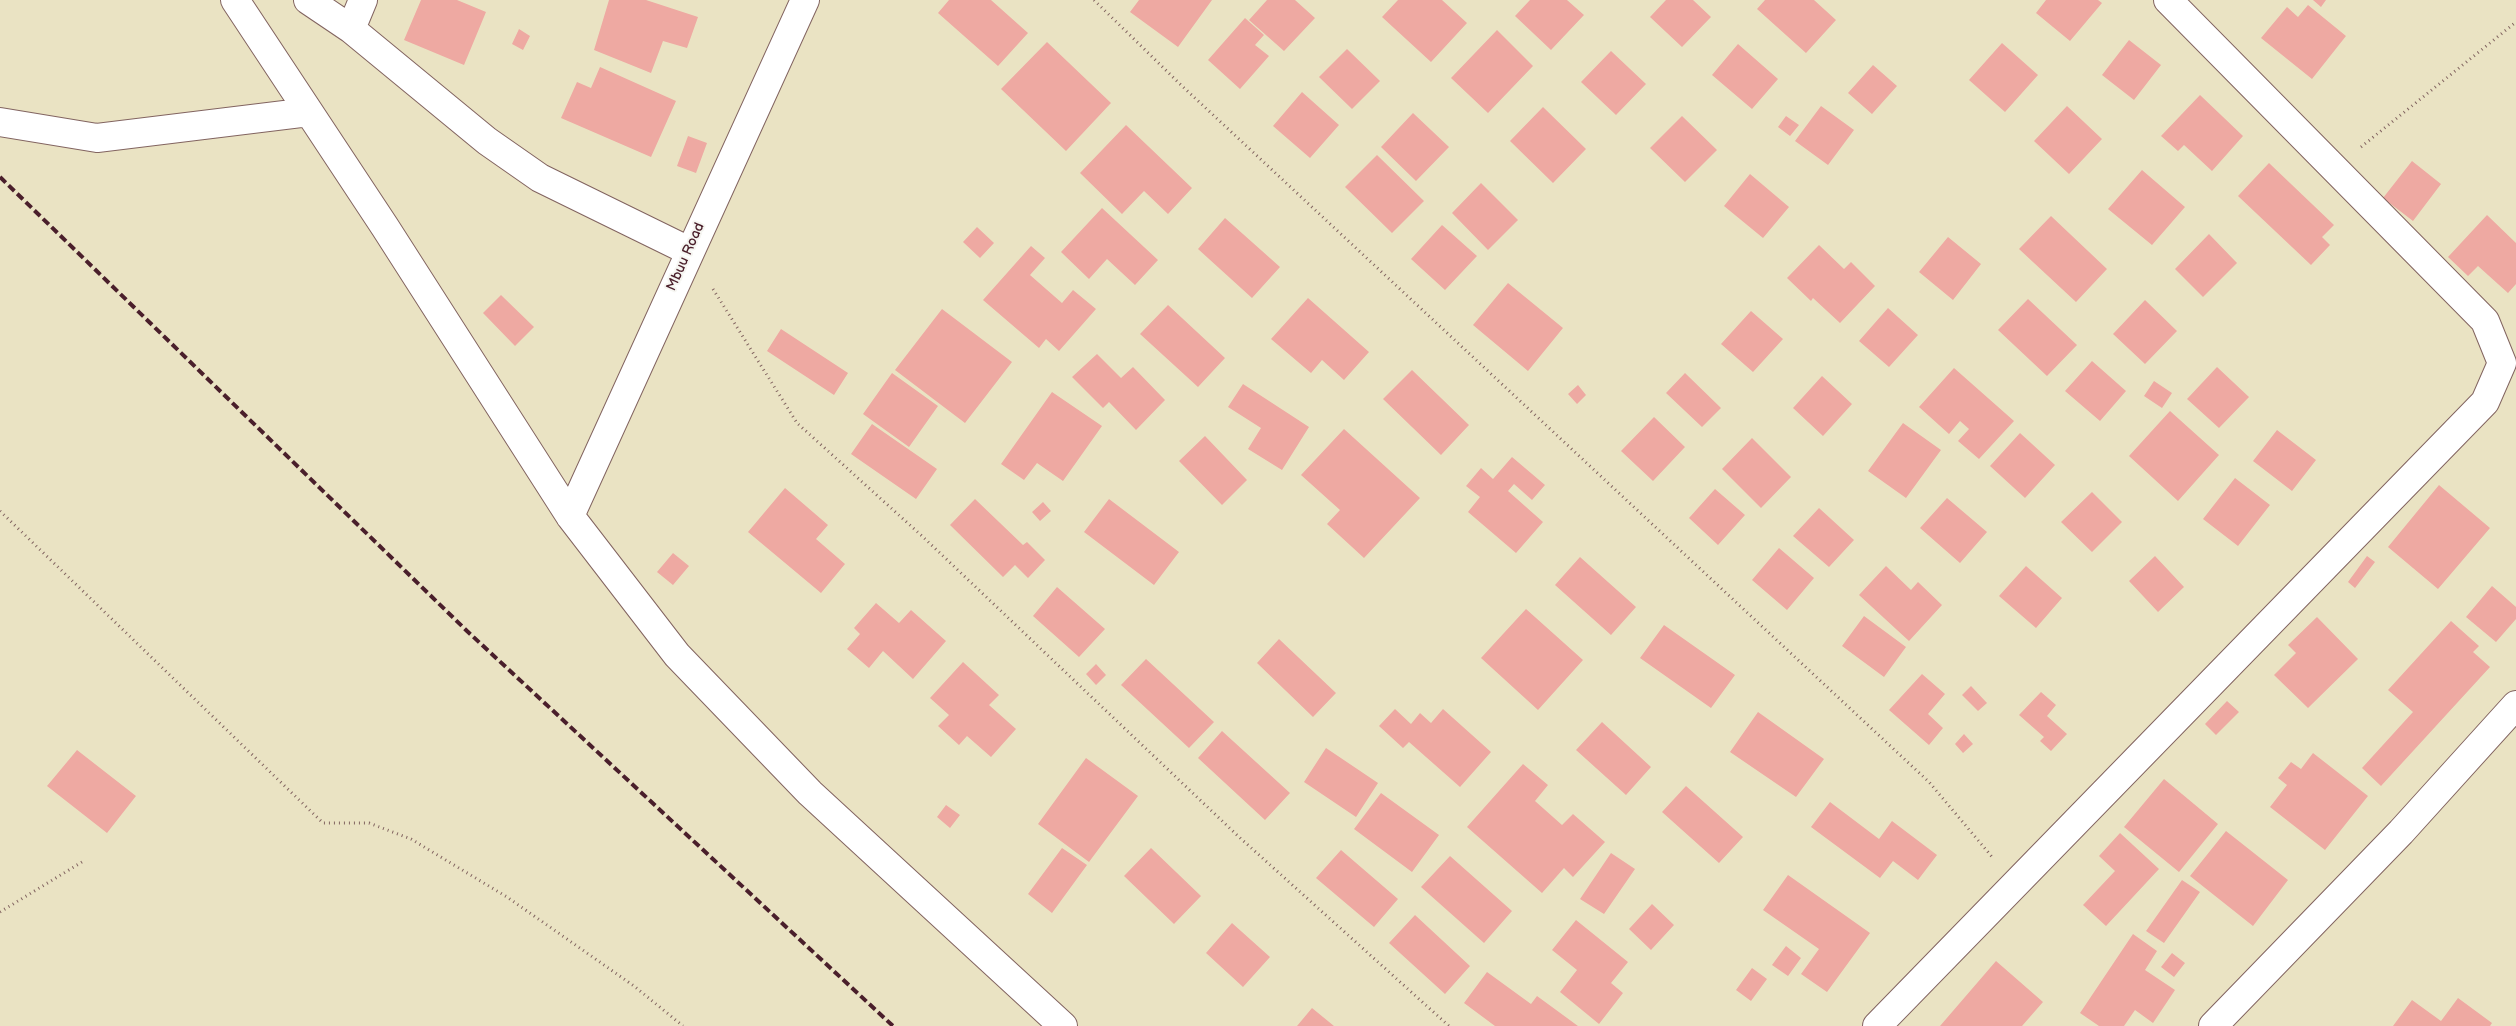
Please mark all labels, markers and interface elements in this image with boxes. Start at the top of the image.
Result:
street label: Mbuu Road [663,220,709,294]

